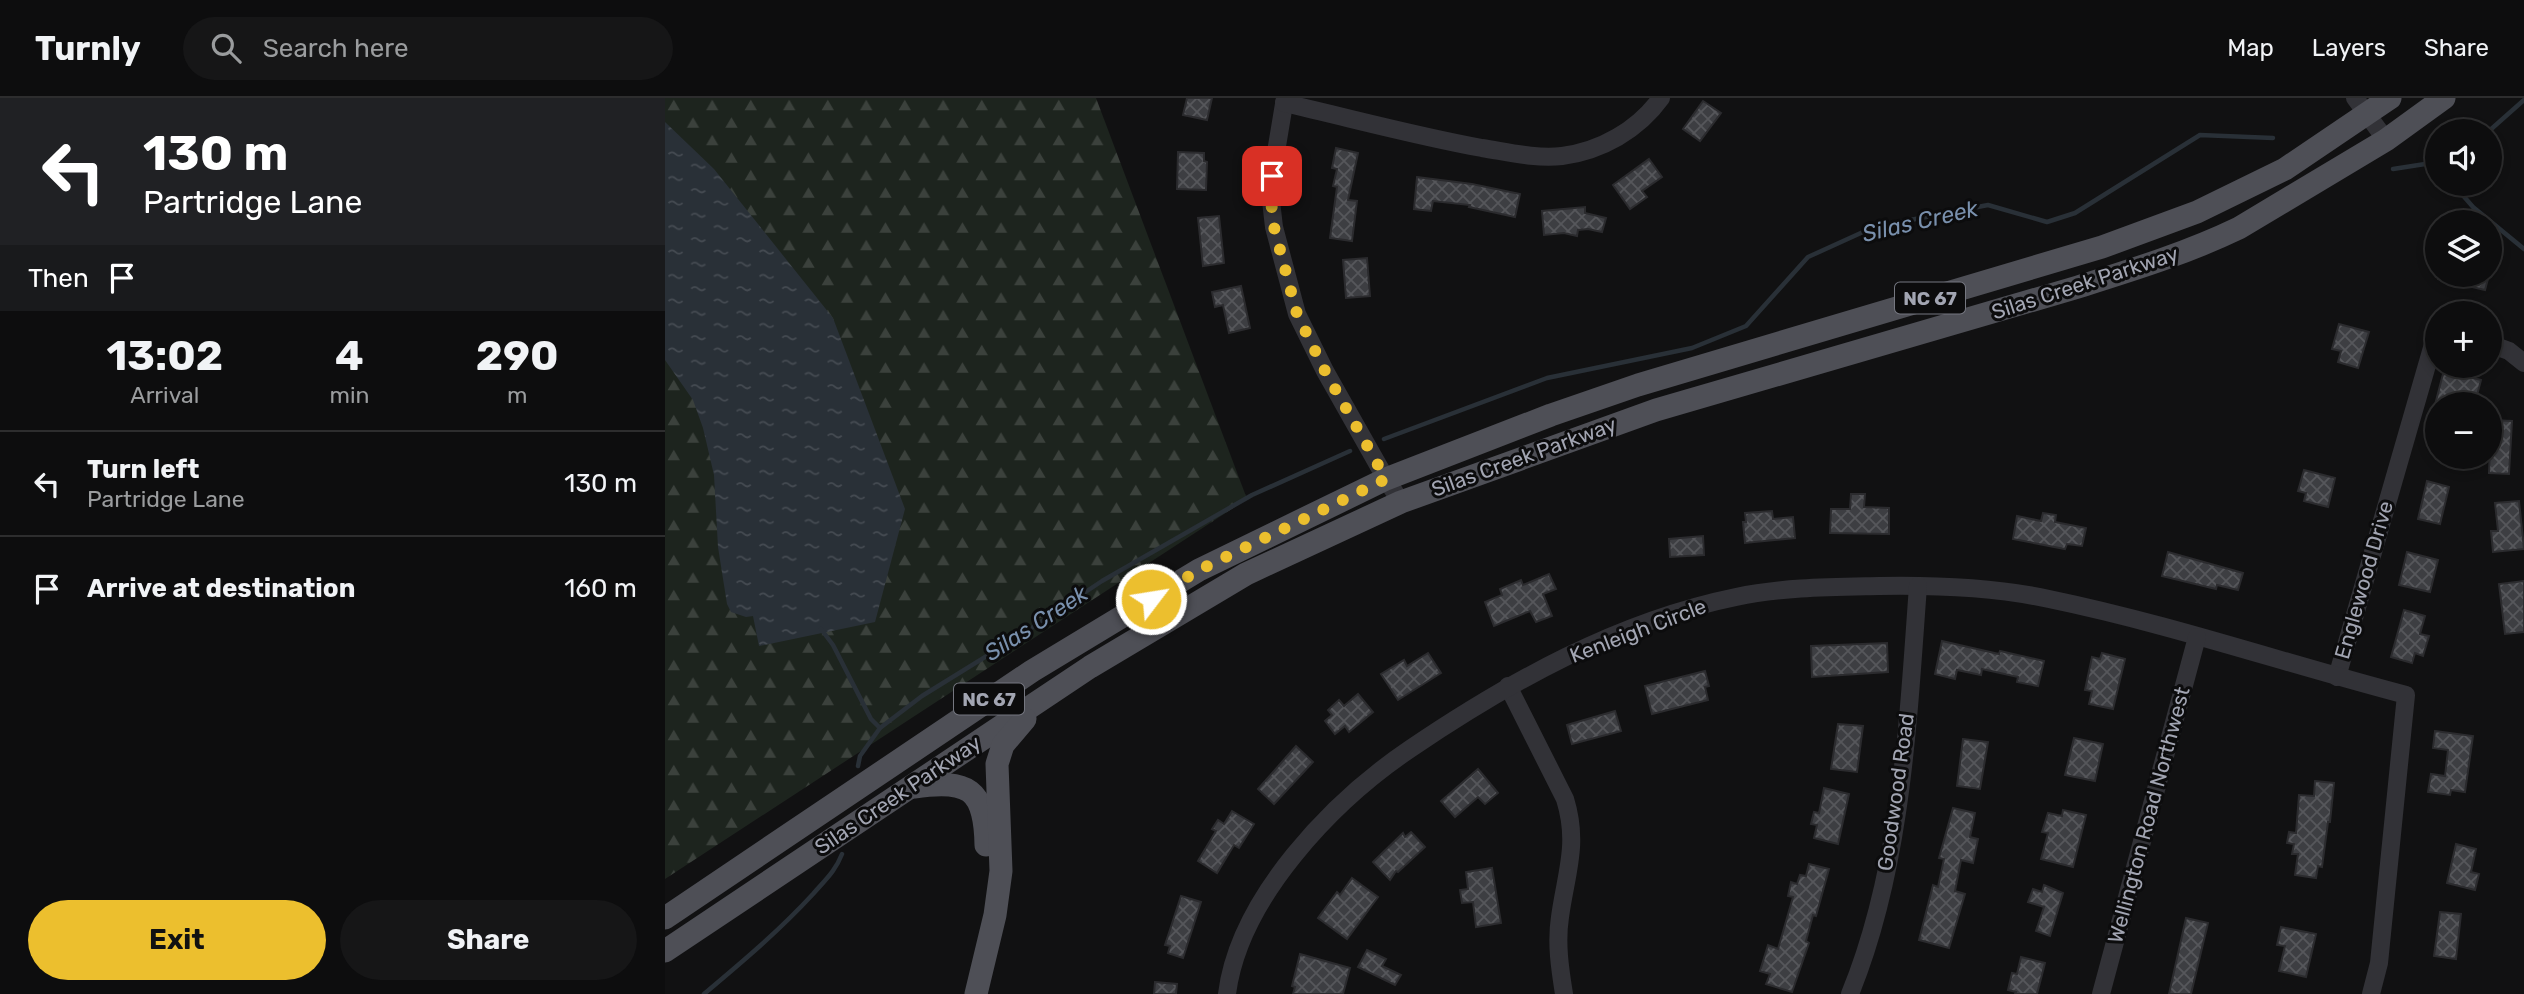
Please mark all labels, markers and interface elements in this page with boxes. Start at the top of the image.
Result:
search box [183,17,673,80]
text: Turnly [35,29,141,68]
icon: search [207,29,245,67]
text: Search here [263,33,409,64]
text: Map [2227,34,2274,62]
text: Layers [2312,34,2386,62]
text: Share [2424,34,2489,62]
map controls [2425,119,2502,469]
button: sound [2425,119,2502,196]
text: 130 m [143,124,288,182]
icon: left [28,126,119,217]
pin [1242,146,1302,206]
icon: arrive [1253,157,1291,195]
text: Partridge Lane [143,183,362,221]
water label: Silas Creek [1859,194,1982,248]
button: layers [2425,210,2502,287]
street label: Silas Creek Parkway [1988,240,2182,325]
icon: arrive [103,259,141,297]
text: Then [28,263,89,294]
road number: NC 67 [1895,282,1965,314]
button: + [2425,301,2502,378]
text: 13:02 [106,331,223,381]
text: 4 [335,331,364,381]
text: 290 [476,331,559,381]
text: Arrival [130,381,199,409]
text: min [329,381,369,409]
text: m [507,381,527,409]
button: − [2425,392,2502,469]
street label: Silas Creek Parkway [1428,411,1620,502]
text: Turn left [87,454,199,485]
icon: left [28,465,66,503]
text: 130 m [564,468,637,499]
text: Partridge Lane [87,485,245,513]
street label: Englewood Drive [2329,498,2398,662]
position arrow [1114,562,1188,636]
icon: arrive [28,570,66,608]
text: Arrive at destination [87,573,355,604]
text: 160 m [564,573,637,604]
water label: Silas Creek [979,579,1094,667]
street label: Kenleigh Circle [1566,593,1710,668]
road number: NC 67 [954,684,1024,714]
street label: Wellington Road Northwest [2102,684,2195,946]
street label: Goodwood Road [1872,711,1919,872]
street label: Silas Creek Parkway [810,730,986,859]
button: Exit [28,900,326,980]
button: Share [340,900,637,980]

